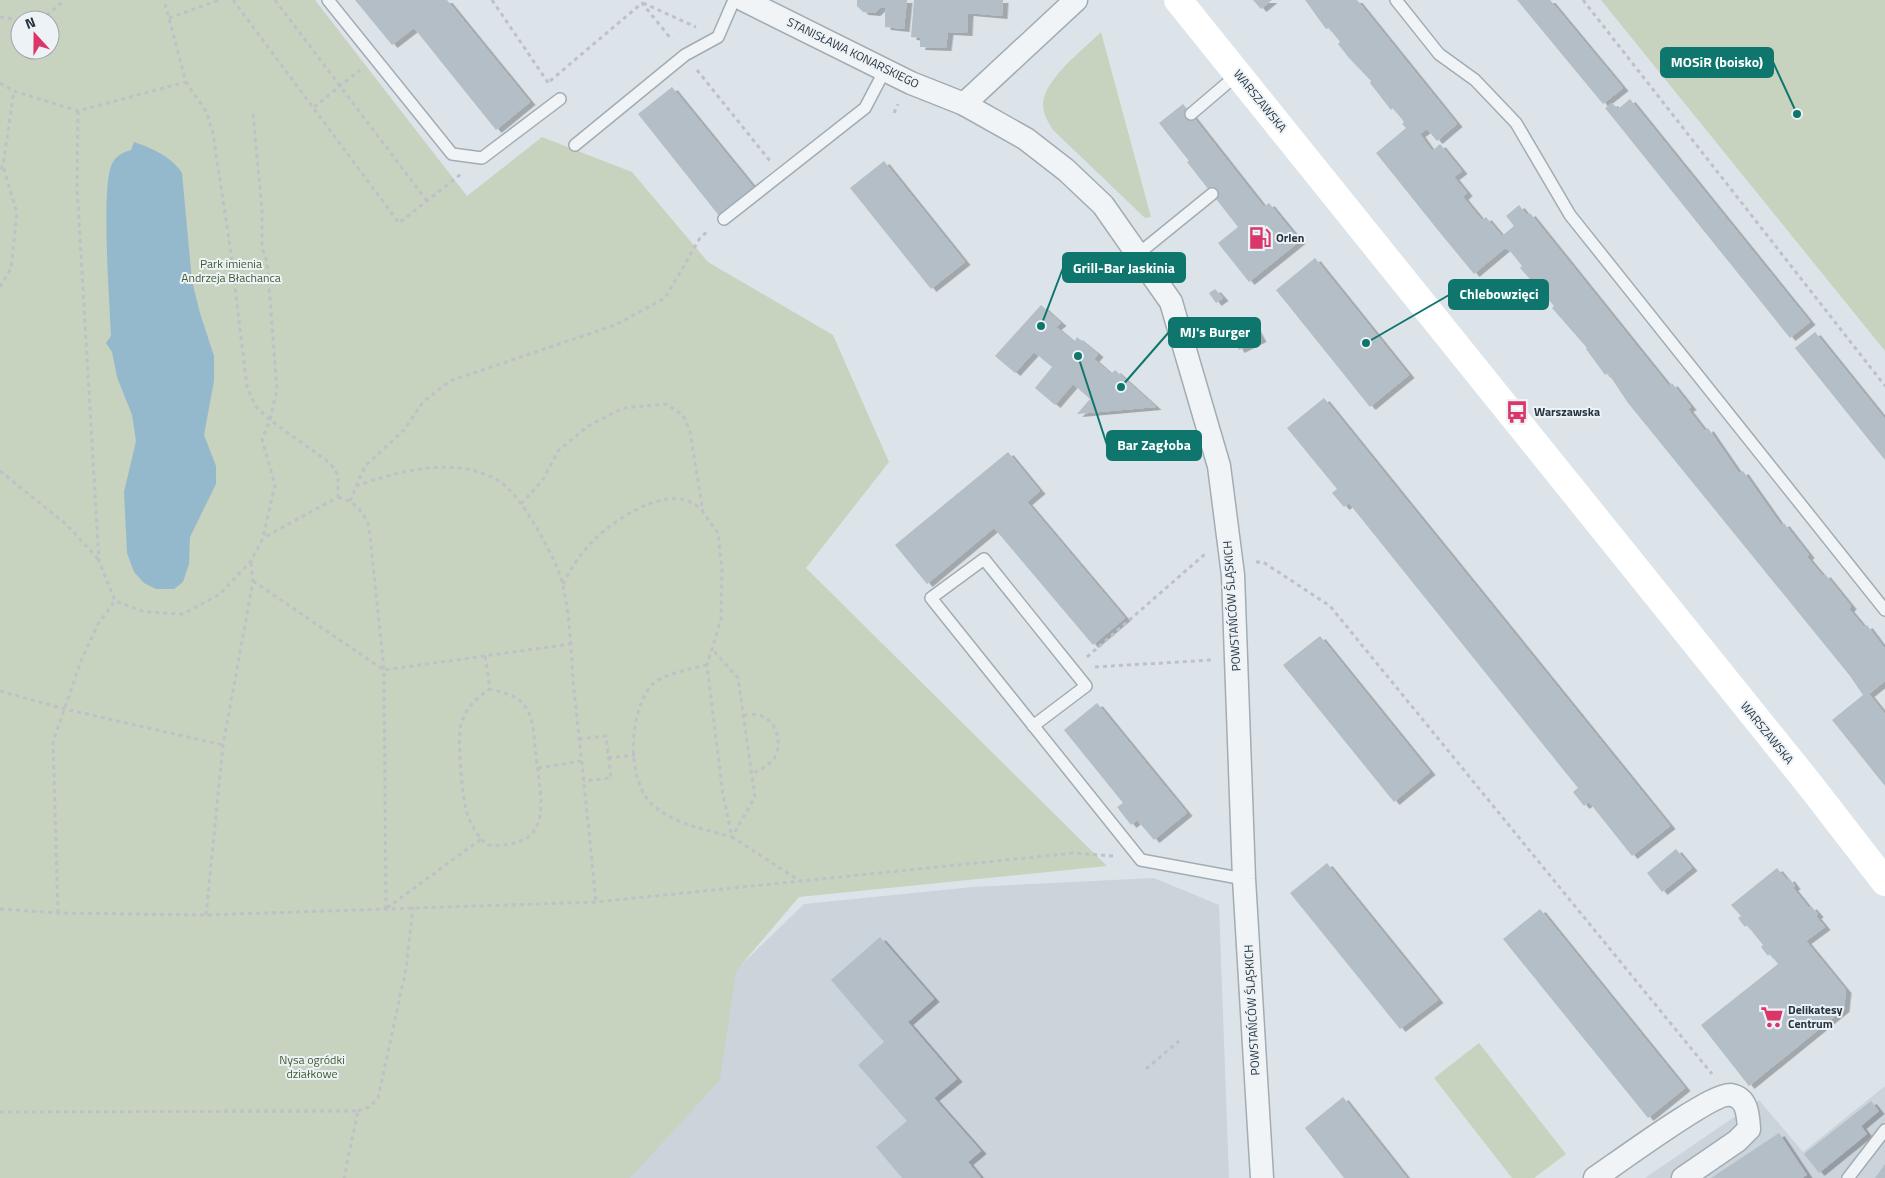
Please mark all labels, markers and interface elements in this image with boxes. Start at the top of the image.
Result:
north arrow [10,10,60,60]
text: N [22,11,38,34]
street label: STANISŁAWA KONARSKIEGO [784,12,923,93]
callout: MOSiR (boisko) [1661,48,1773,77]
text: MOSiR (boisko) [1671,51,1763,72]
street label: WARSZAWSKA [1229,65,1292,136]
fuel station icon: Orlen [1247,225,1273,251]
place label: Orlen [1276,228,1304,247]
callout: Grill-Bar Jaskinia [1063,253,1185,282]
park label: Park imienia Andrzeja Błachanca [181,254,281,287]
text: Grill-Bar Jaskinia [1073,257,1175,278]
callout: Chlebowzięci [1449,280,1548,309]
text: Chlebowzięci [1459,283,1539,304]
callout: MJ's Burger [1169,318,1260,347]
text: MJ's Burger [1180,321,1250,342]
bus stop icon: Warszawska [1504,399,1530,425]
place label: Warszawska [1534,402,1600,421]
callout: Bar Zagłoba [1107,431,1201,460]
text: Bar Zagłoba [1117,434,1191,455]
street label: POWSTAŃCÓW ŚLĄSKICH [1217,540,1246,672]
street label: WARSZAWSKA [1736,697,1799,768]
street label: POWSTAŃCÓW ŚLĄSKICH [1239,944,1264,1076]
place label: Delikatesy Centrum [1788,1000,1843,1033]
supermarket icon: Delikatesy Centrum [1759,1004,1785,1030]
park label: Nysa ogródki działkowe [279,1050,345,1083]

